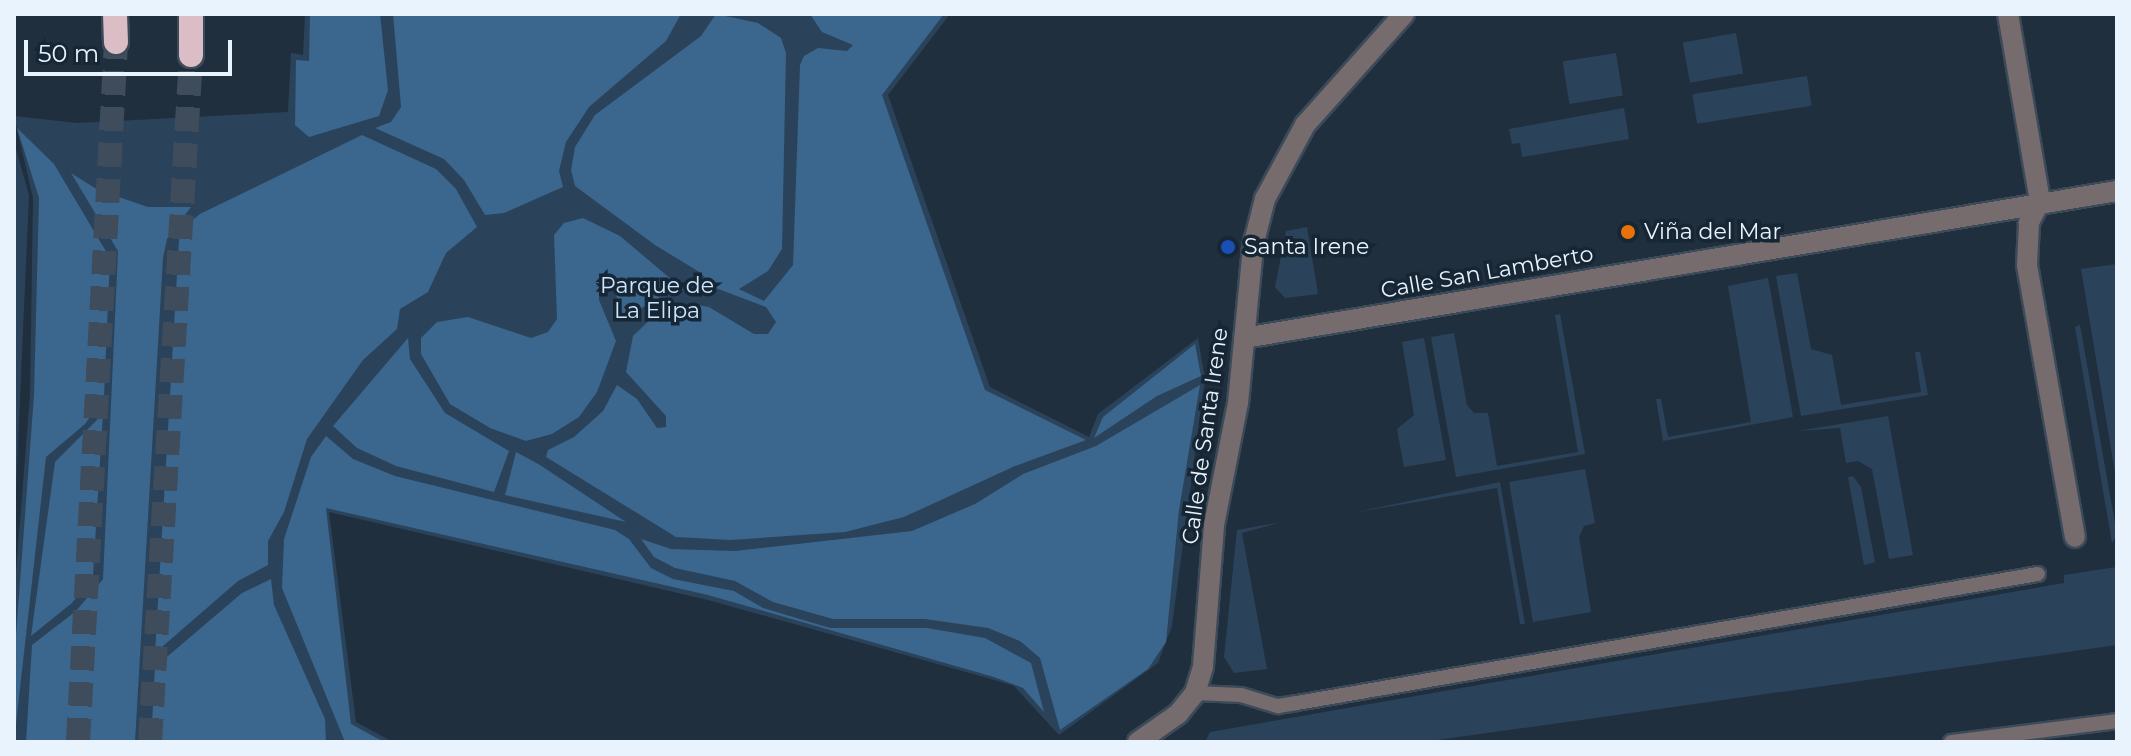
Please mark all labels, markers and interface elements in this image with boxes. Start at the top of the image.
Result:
scale bar [28,24,236,74]
text: 50 m [38,39,99,68]
place label: Viña del Mar [1644,219,1781,245]
marker: Viña del Mar [1619,223,1637,241]
place label: Santa Irene [1244,234,1369,260]
marker: Santa Irene [1219,238,1237,256]
street label: Calle San Lamberto [1379,240,1595,304]
park label: Parque de La Elipa [600,272,714,324]
street label: Calle de Santa Irene [1177,326,1233,546]

